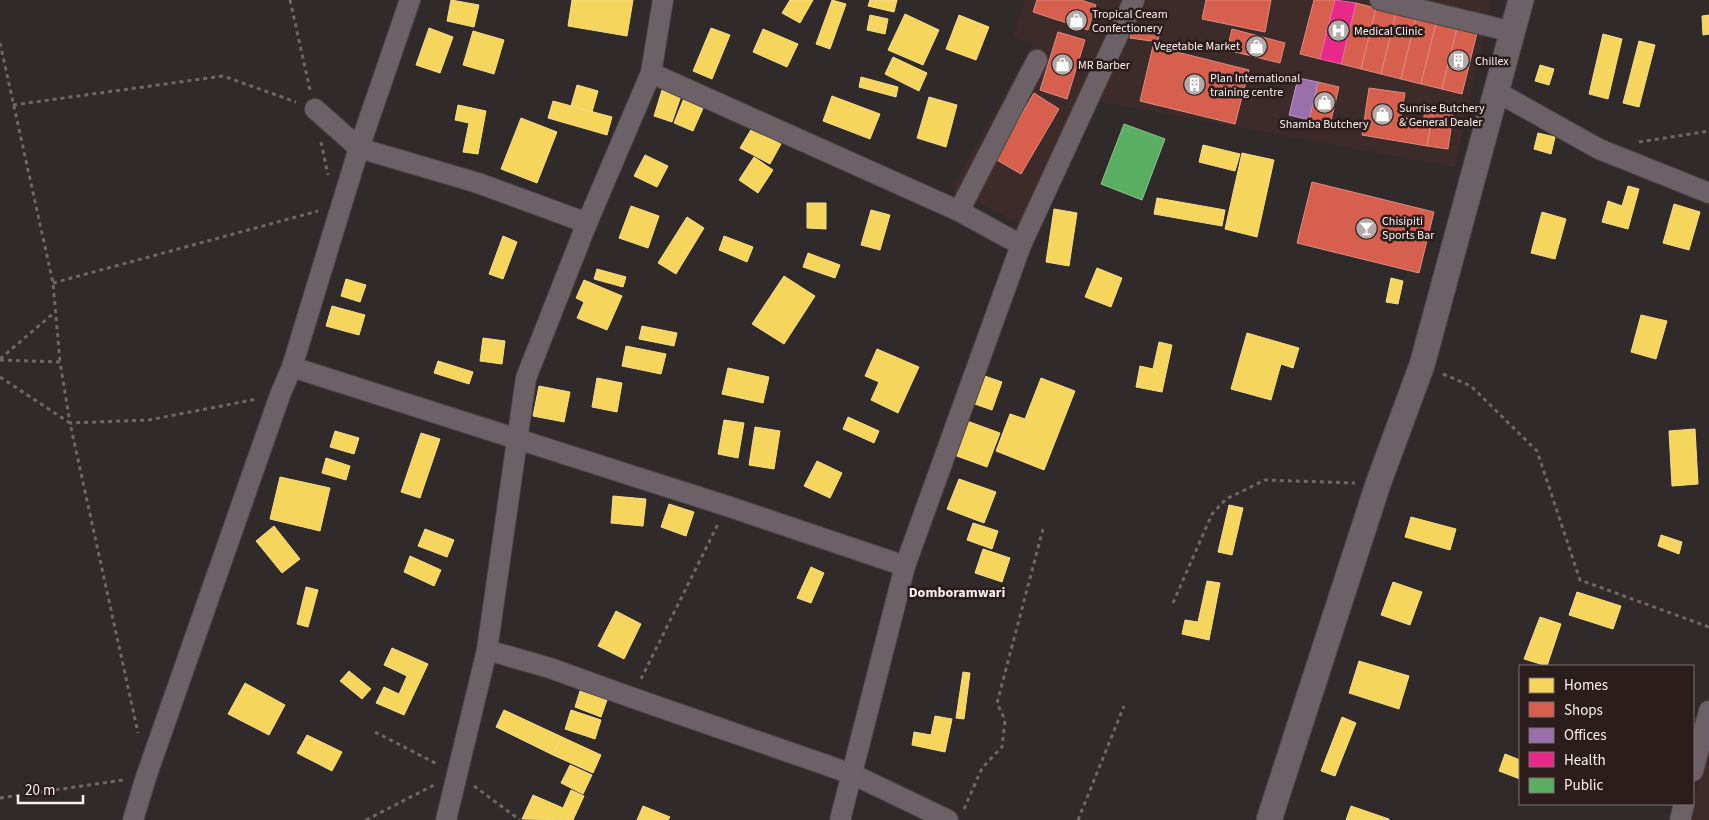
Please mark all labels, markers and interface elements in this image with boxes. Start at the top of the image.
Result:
place label: Tropical Cream Confectionery [1092,6,1168,37]
shop icon: Tropical Cream Confectionery [1064,9,1088,33]
hospital icon: Medical Clinic [1326,19,1350,43]
place label: Medical Clinic [1354,23,1424,40]
shop icon: Vegetable Market [1244,34,1268,58]
place label: Vegetable Market [1154,38,1240,55]
building icon: Chillex [1447,49,1471,73]
shop icon: MR Barber [1050,53,1074,77]
place label: Chillex [1475,53,1509,70]
place label: MR Barber [1078,57,1131,74]
place label: Plan International training centre [1210,70,1300,101]
building icon: Plan International training centre [1182,73,1206,97]
shop icon: Shamba Butchery [1312,91,1336,115]
place label: Sunrise Butchery & General Dealer [1399,100,1485,131]
shop icon: Sunrise Butchery & General Dealer [1371,103,1395,127]
place label: Shamba Butchery [1279,116,1369,133]
place label: Chisipiti Sports Bar [1382,213,1435,244]
bar icon: Chisipiti Sports Bar [1354,216,1378,240]
district label: Domboramwari [909,583,1005,603]
legend [1519,665,1694,805]
text: Homes [1564,675,1608,696]
text: Shops [1564,700,1603,721]
text: Offices [1564,725,1607,746]
text: Health [1564,750,1606,771]
scale bar [18,772,82,804]
text: Public [1564,775,1603,796]
text: 20 m [25,780,55,801]

